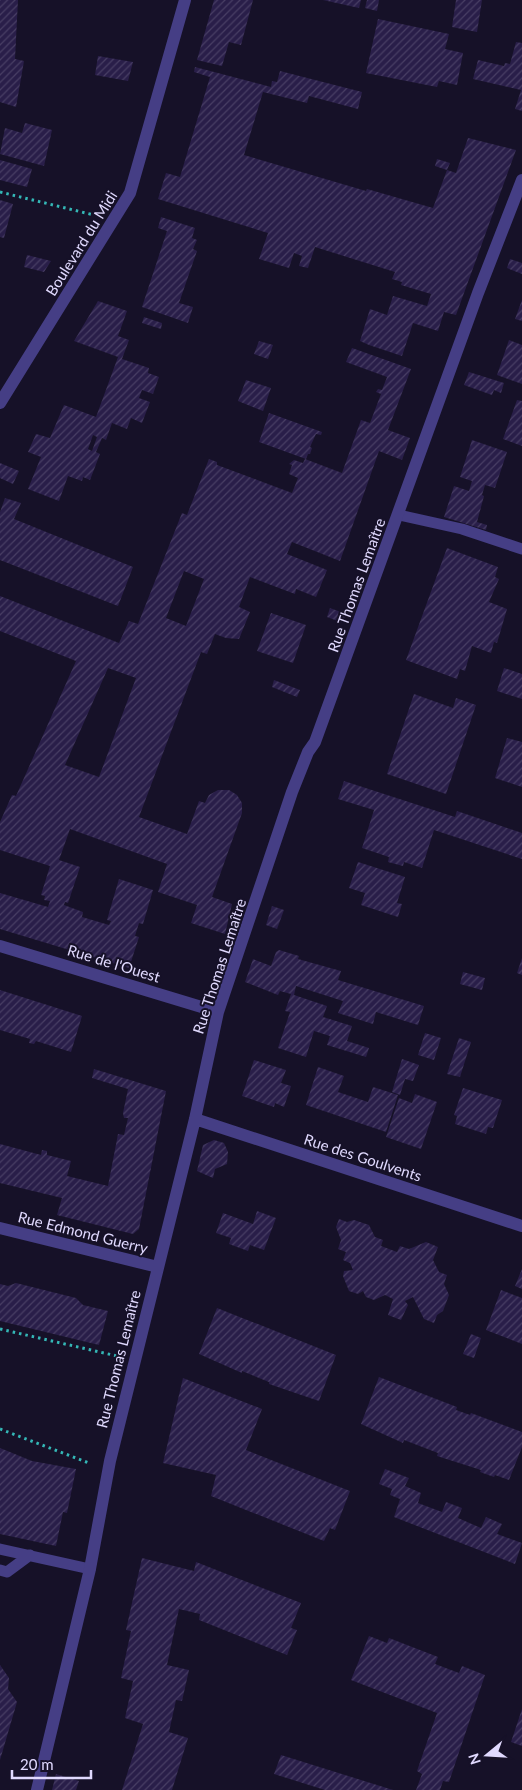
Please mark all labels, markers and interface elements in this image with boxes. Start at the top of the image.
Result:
street label: Boulevard du Midi [42,187,120,299]
street label: Rue Thomas Lemaître [323,515,389,655]
street label: Rue Thomas Lemaître [189,896,249,1036]
street label: Rue de l'Ouest [65,940,163,986]
street label: Rue des Goulvents [302,1129,424,1185]
street label: Rue Edmond Guerry [16,1207,150,1257]
street label: Rue Thomas Lemaître [92,1288,144,1430]
north arrow [462,1730,512,1780]
scale bar [12,1748,91,1780]
text: N [464,1751,484,1767]
text: 20 m [20,1755,54,1773]

